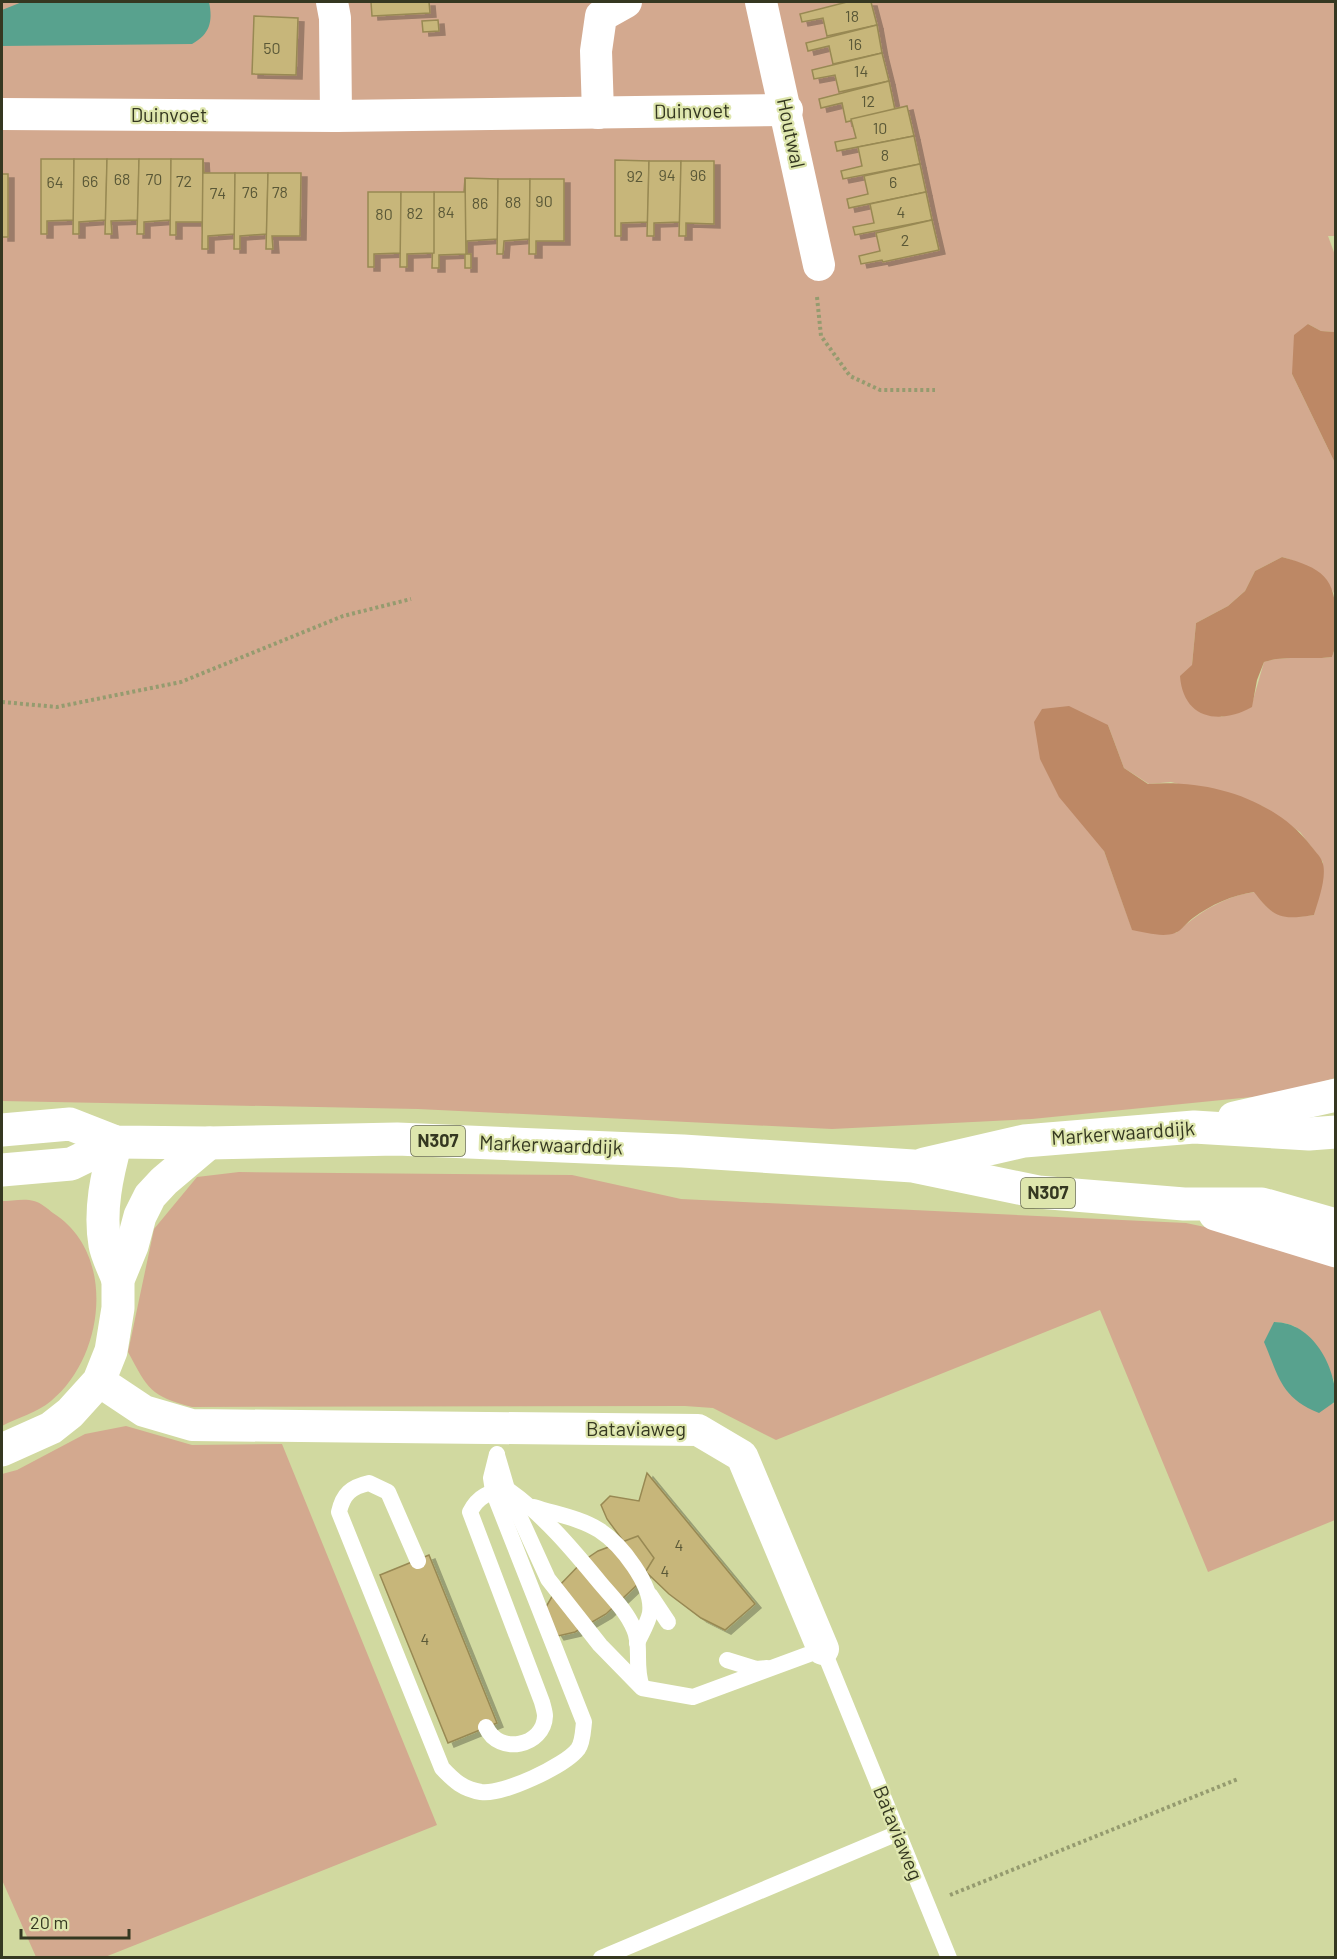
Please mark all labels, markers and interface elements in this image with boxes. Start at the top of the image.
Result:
house number: 18 [845,6,859,25]
house number: 16 [848,34,862,53]
house number: 50 [263,38,281,57]
house number: 14 [854,61,868,80]
house number: 12 [861,91,875,110]
street label: Houtwal [773,96,811,170]
street label: Duinvoet [654,97,730,123]
street label: Duinvoet [131,102,207,126]
house number: 10 [873,118,887,137]
house number: 8 [881,145,889,164]
house number: 94 [658,165,676,184]
house number: 96 [690,165,706,184]
house number: 92 [627,166,643,185]
house number: 68 [114,169,130,188]
house number: 70 [146,169,162,188]
house number: 66 [82,171,98,190]
house number: 72 [176,171,192,190]
house number: 64 [46,172,64,191]
house number: 6 [889,172,897,191]
house number: 76 [242,182,258,201]
house number: 78 [272,182,288,201]
house number: 74 [210,183,226,202]
house number: 90 [535,191,553,210]
house number: 88 [505,192,521,211]
house number: 86 [472,193,488,212]
house number: 84 [437,202,455,221]
house number: 4 [897,202,905,221]
house number: 82 [407,203,423,222]
house number: 80 [375,204,393,223]
house number: 2 [901,230,909,249]
street label: Markerwaarddijk [1050,1115,1195,1149]
road number: N307 [411,1126,465,1156]
street label: Markerwaarddijk [479,1130,623,1158]
road number: N307 [1021,1178,1075,1208]
street label: Bataviaweg [586,1416,686,1440]
house number: 4 [675,1535,683,1554]
house number: 4 [661,1561,669,1580]
house number: 4 [421,1629,429,1648]
street label: Bataviaweg [869,1782,929,1884]
scale bar [21,1902,129,1940]
text: 20 m [30,1911,68,1933]

